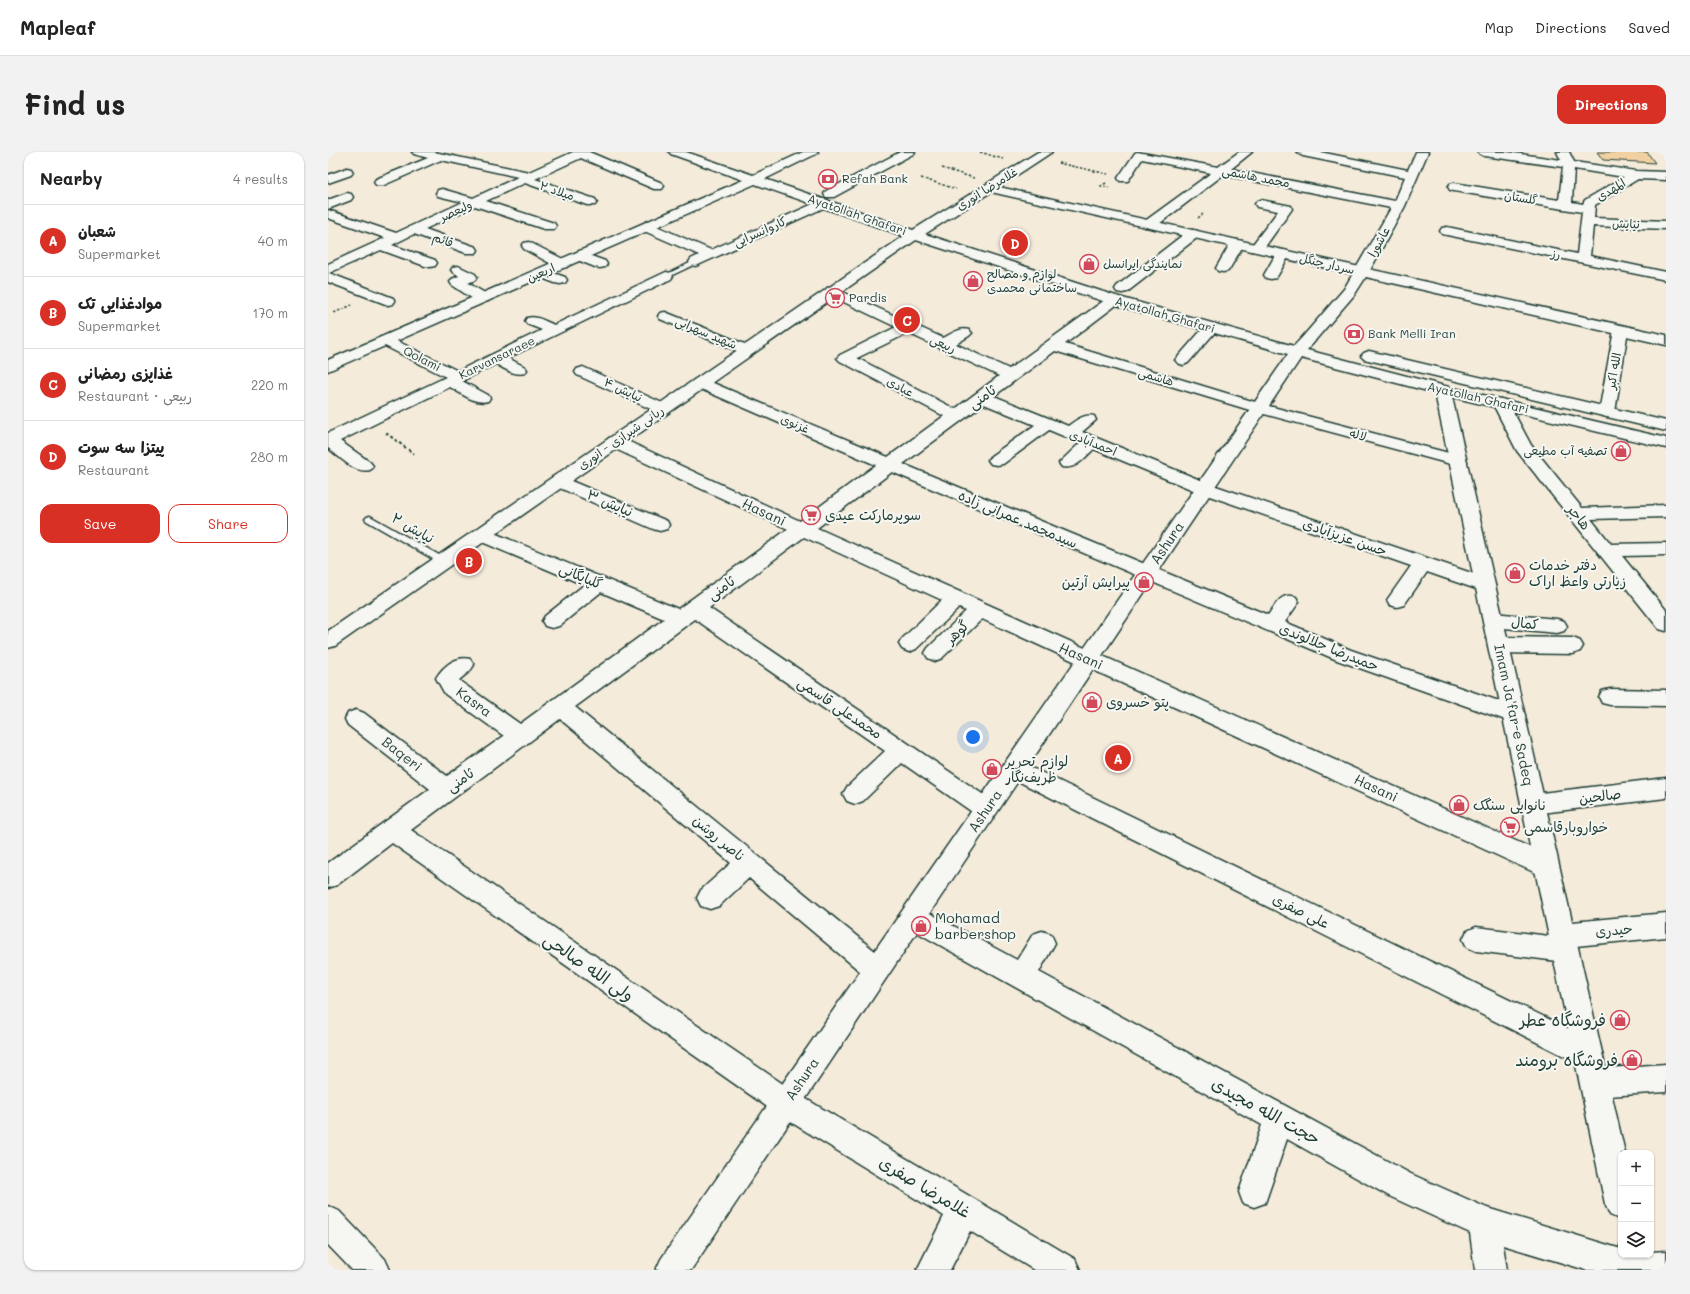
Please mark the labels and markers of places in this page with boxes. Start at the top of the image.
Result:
bank icon: Refah Bank [817,168,839,190]
place label: Refah Bank [842,170,908,186]
pin: D [1002,228,1028,258]
shop icon: نمایندگی ایرانسل [1078,253,1100,275]
place label: نمایندگی ایرانسل [1103,255,1182,272]
place label: لوازم و مصالح ساختمانی محمدی [987,265,1077,296]
shop icon: لوازم و مصالح ساختمانی محمدی [962,270,984,292]
supermarket icon: Pardis [824,287,846,309]
place label: Pardis [849,289,887,305]
pin: C [894,305,920,335]
bank icon: Bank Melli Iran [1343,323,1365,345]
place label: Bank Melli Iran [1368,325,1456,341]
shop icon: تصفیه آب مطیعی [1610,440,1632,462]
place label: تصفیه آب مطیعی [1523,442,1608,459]
supermarket icon: سوپرمارکت عیدی [800,504,822,526]
place label: سوپرمارکت عیدی [825,505,921,525]
pin: B [456,546,482,576]
place label: دفتر خدمات زیارتی واعظ اراک [1529,555,1626,590]
shop icon: دفتر خدمات زیارتی واعظ اراک [1504,562,1526,584]
shop icon: پیرایش آرتین [1133,571,1155,593]
place label: پیرایش آرتین [1062,572,1130,592]
shop icon: پتو خسروی [1081,691,1103,713]
place label: پتو خسروی [1106,692,1169,712]
pin: A [1105,743,1131,773]
place label: لوازم تحریر ظریف‌نگار [1005,751,1068,786]
shop icon: لوازم تحریر ظریف‌نگار [981,758,1003,780]
shop icon: نانوایی سنگک [1448,794,1470,816]
place label: نانوایی سنگک [1473,795,1546,814]
supermarket icon: خواروبارقاسمی [1499,816,1521,838]
place label: خواروبارقاسمی [1524,817,1608,837]
place label: Mohamad barbershop [935,908,1016,943]
shop icon: Mohamad barbershop [910,915,932,937]
place label: فروشگاه عطر [1518,1008,1606,1030]
shop icon: فروشگاه عطر [1609,1009,1631,1031]
place label: فروشگاه برومند [1515,1048,1618,1071]
shop icon: فروشگاه برومند [1621,1049,1643,1071]

